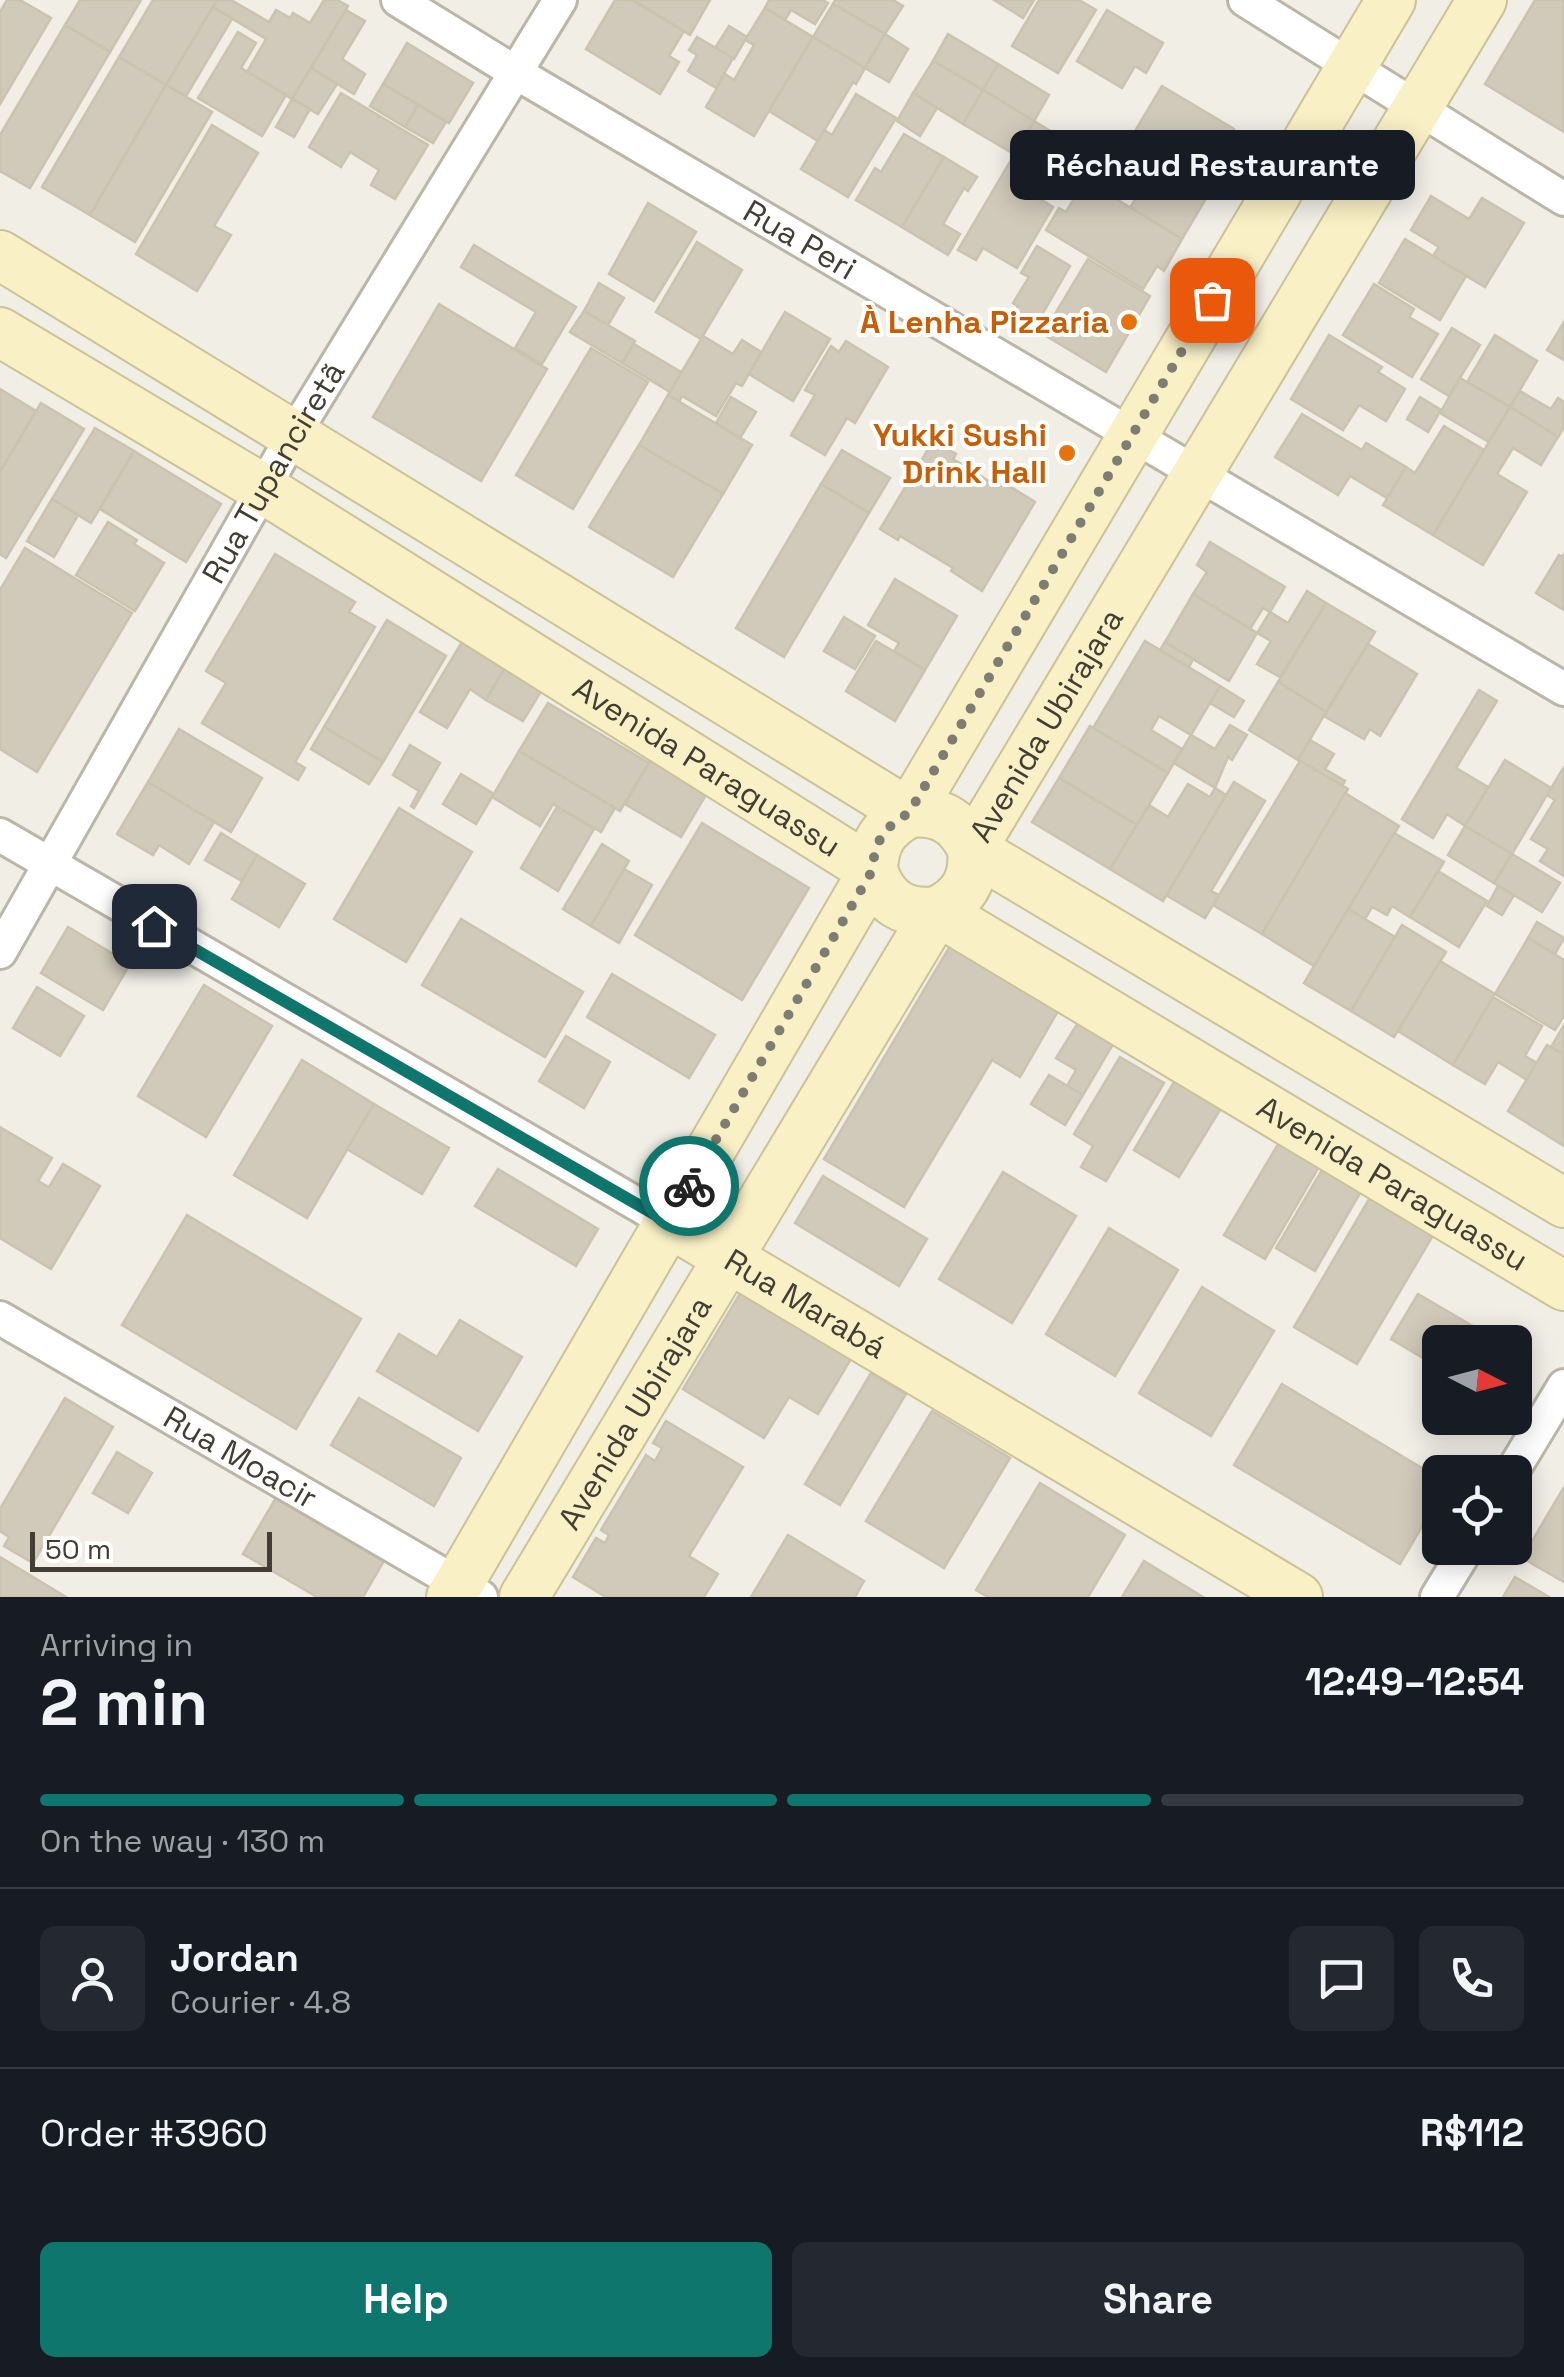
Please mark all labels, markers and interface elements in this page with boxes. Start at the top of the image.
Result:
callout: Réchaud Restaurante [1010,130,1414,200]
text: Réchaud Restaurante [1046,145,1379,185]
street label: Rua Peri [736,191,863,288]
pin [1170,258,1255,343]
icon: bag [1185,273,1240,328]
place label: À Lenha Pizzaria [860,302,1109,342]
marker: À Lenha Pizzaria [1118,311,1140,333]
street label: Rua Tupanciretã [193,354,354,591]
place label: Yukki Sushi Drink Hall [873,415,1047,492]
marker: Yukki Sushi Drink Hall [1056,442,1078,464]
street label: Avenida Ubirajara [961,601,1132,849]
street label: Avenida Paraguassu [566,668,848,866]
pin [112,884,197,969]
icon: home [127,899,182,954]
street label: Avenida Paraguassu [1250,1087,1535,1280]
courier [639,1136,739,1236]
icon: bike [662,1159,717,1214]
street label: Rua Marabá [717,1240,894,1367]
street label: Avenida Ubirajara [549,1289,721,1537]
north arrow [1422,1325,1532,1435]
map controls [1422,1325,1532,1565]
street label: Rua Moacir [157,1397,324,1518]
button: locate [1422,1455,1532,1565]
scale bar [30,1527,272,1572]
text: 50 m [45,1531,111,1567]
text: Arriving in [40,1625,193,1665]
text: 12:49–12:54 [1305,1658,1524,1706]
text: 2 min [40,1661,208,1744]
text: On the way · 130 m [40,1821,325,1861]
button: person [40,1926,145,2031]
button: chat [1289,1926,1394,2031]
button: phone [1419,1926,1524,2031]
text: Jordan [170,1934,299,1982]
text: Courier · 4.8 [170,1982,351,2022]
text: Order #3960 [40,2109,268,2157]
text: R$112 [1420,2109,1524,2157]
button: Help [40,2242,772,2357]
button: Share [792,2242,1524,2357]

